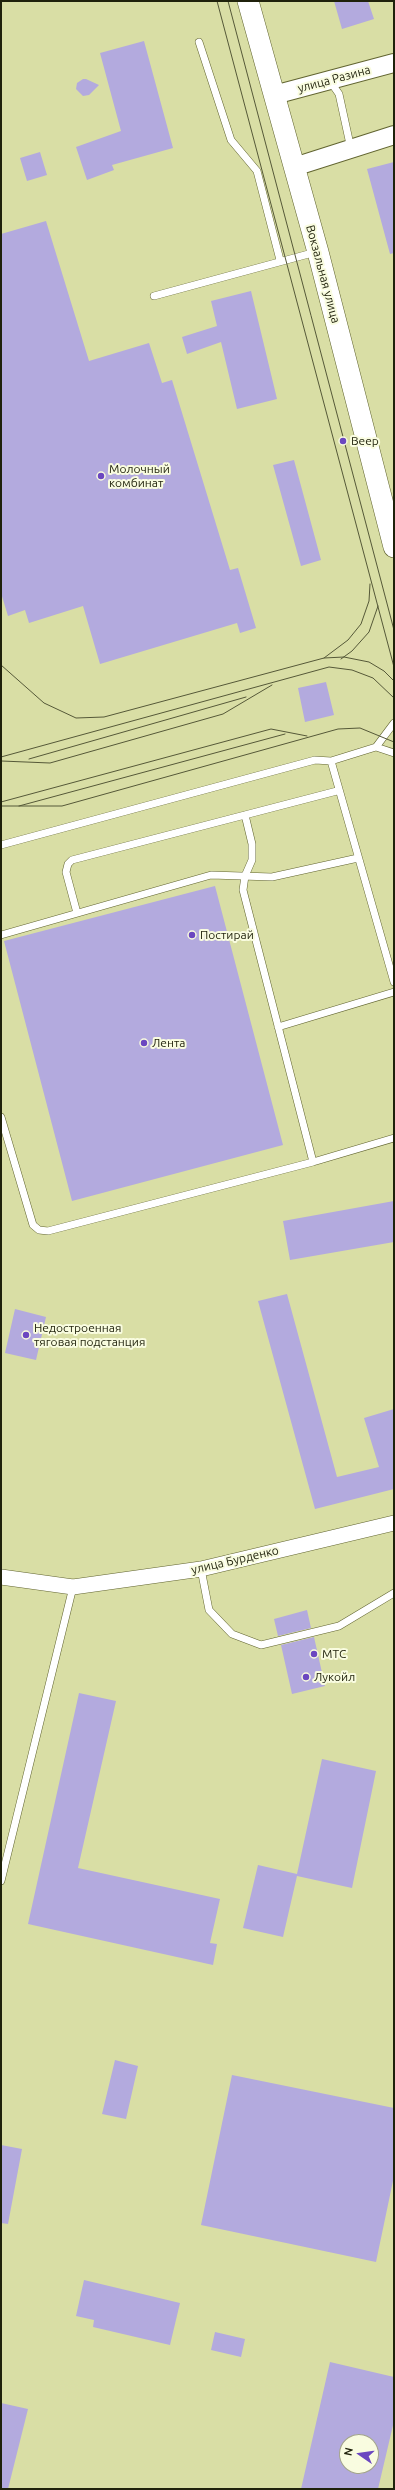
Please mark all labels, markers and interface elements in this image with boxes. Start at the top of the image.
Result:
street label: улица Разина [296,62,372,96]
street label: Вокзальная улица [303,223,343,325]
place label: Веер [351,434,379,448]
marker: Веер [338,436,348,446]
place label: Молочный комбинат [109,462,170,490]
marker: Молочный комбинат [96,471,106,481]
place label: Постирай [200,928,254,942]
marker: Постирай [187,930,197,940]
place label: Лента [152,1036,185,1050]
marker: Лента [139,1038,149,1048]
place label: Недостроенная тяговая подстанция [34,1321,145,1349]
marker: Недостроенная тяговая подстанция [21,1330,31,1340]
street label: улица Бурденко [190,1543,280,1577]
place label: МТС [322,1647,346,1661]
marker: МТС [309,1649,319,1659]
place label: Лукойл [314,1670,355,1684]
marker: Лукойл [301,1672,311,1682]
north arrow [339,2434,379,2474]
text: N [342,2446,355,2457]

